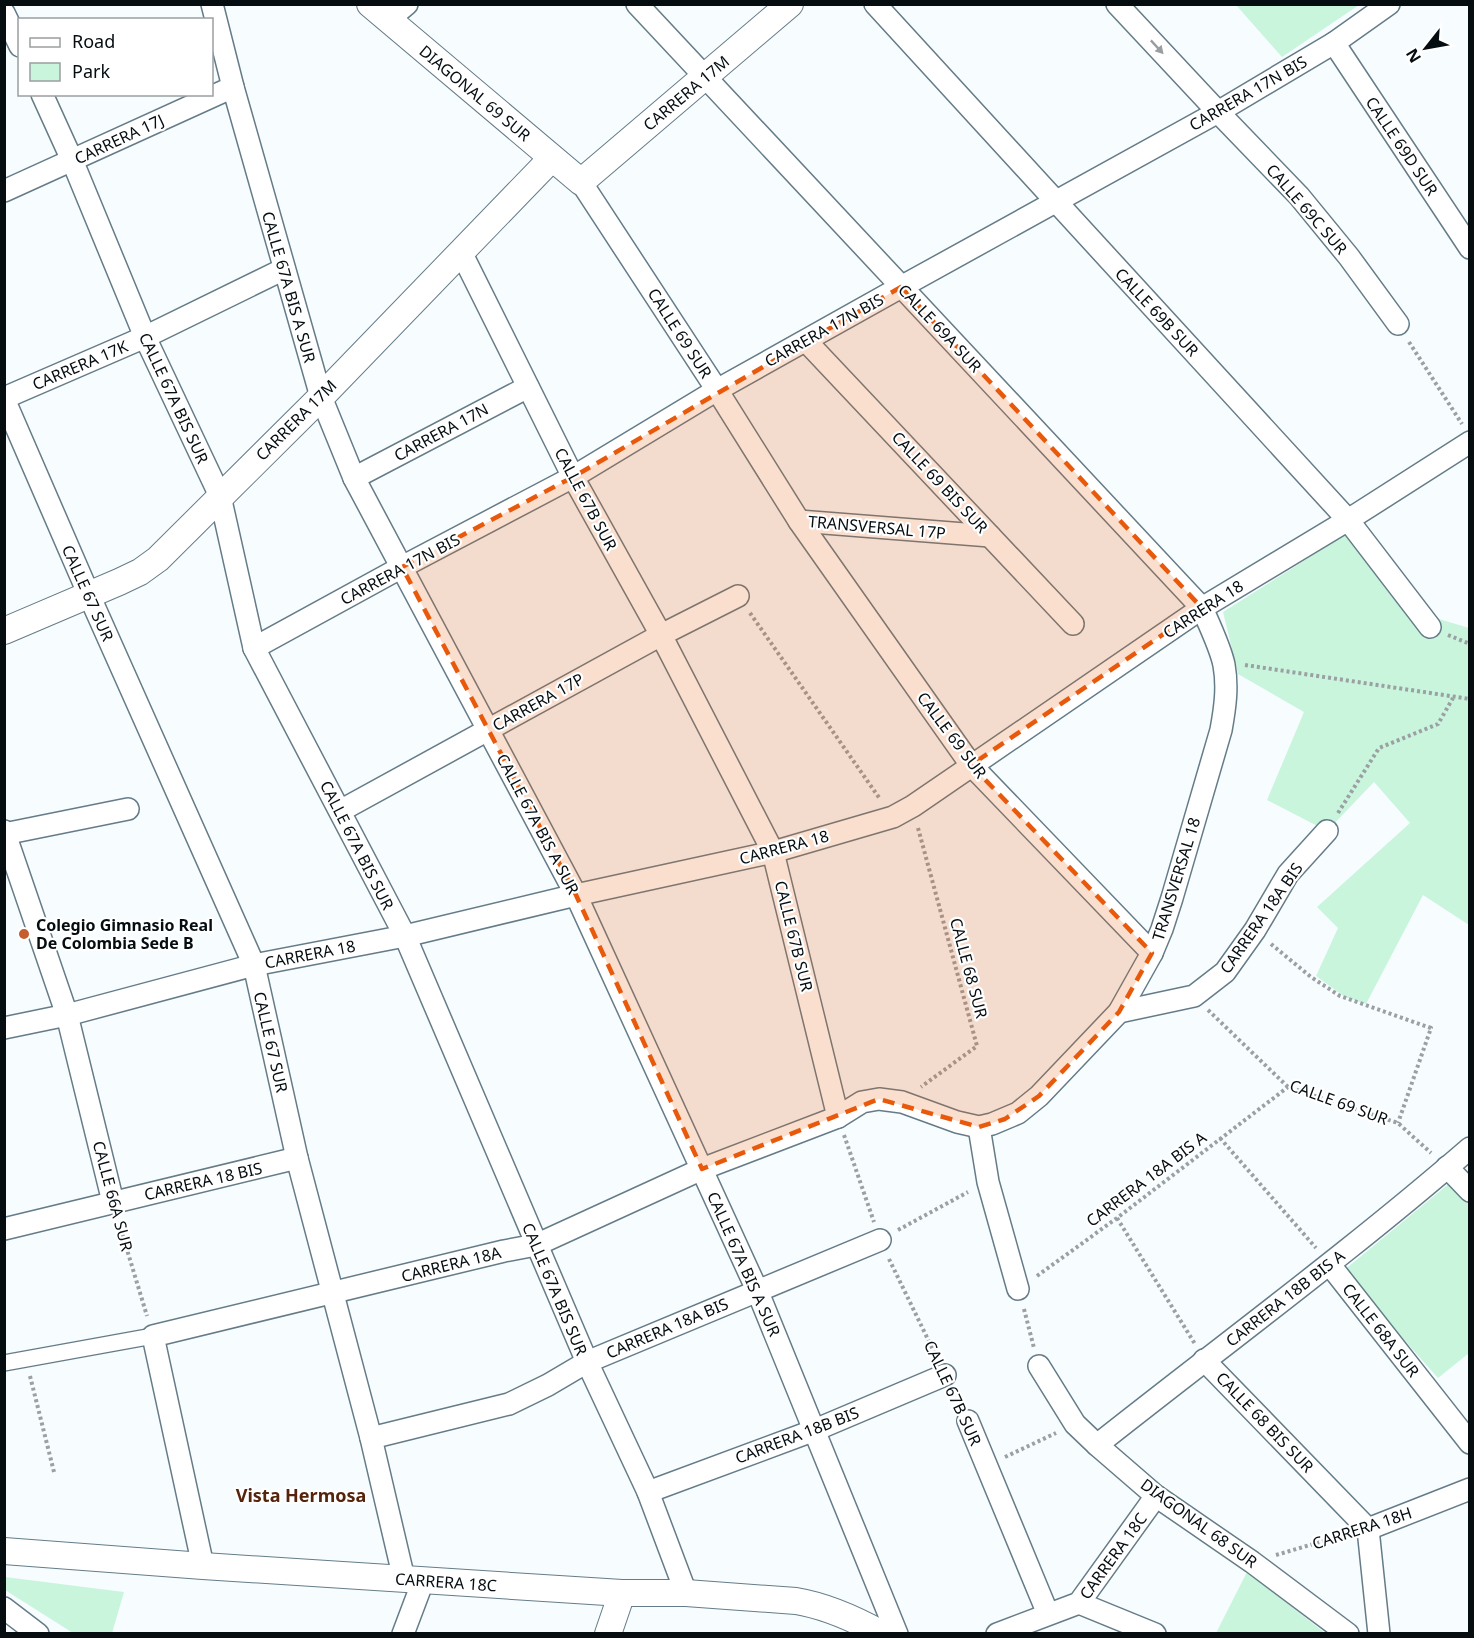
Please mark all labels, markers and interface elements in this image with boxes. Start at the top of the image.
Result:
legend [18,18,213,96]
north arrow [1396,18,1456,78]
text: Road [72,29,115,53]
street label: DIAGONAL 69 SUR [415,40,535,146]
one-way arrow [1150,40,1164,55]
text: N [1400,44,1426,67]
street label: CARRERA 17M [638,50,734,136]
street label: CARRERA 17N BIS [1185,50,1311,136]
text: Park [72,59,110,83]
street label: CALLE 69D SUR [1361,92,1443,200]
street label: CARRERA 17J [71,109,167,169]
street label: CALLE 69C SUR [1262,159,1352,259]
street label: CALLE 67A BIS A SUR [257,209,321,365]
street label: CALLE 69B SUR [1110,263,1204,361]
street label: CALLE 69A SUR [893,279,987,377]
street label: CALLE 69 SUR [643,284,717,382]
street label: CARRERA 17N BIS [761,288,888,372]
street label: CALLE 67A BIS SUR [134,329,214,467]
street label: CARRERA 17K [29,335,131,395]
street label: CARRERA 17M [251,375,341,465]
street label: CARRERA 17N [390,398,492,466]
street label: CALLE 69 BIS SUR [887,426,993,538]
street label: CALLE 67B SUR [550,444,622,554]
street label: TRANSVERSAL 17P [807,510,947,544]
street label: CARRERA 17N BIS [336,528,464,610]
street label: CALLE 67 SUR [57,541,119,645]
street label: CARRERA 18 [1159,575,1247,643]
street label: CARRERA 17P [488,668,588,736]
street label: CALLE 69 SUR [912,687,992,783]
street label: CALLE 67A BIS A SUR [492,750,584,898]
street label: CALLE 67A BIS SUR [315,777,399,913]
street label: TRANSVERSAL 18 [1147,814,1205,944]
street label: CARRERA 18 [737,824,831,870]
street label: CARRERA 18A BIS [1214,858,1308,978]
street label: CALLE 67B SUR [770,878,818,994]
place label: Colegio Gimnasio Real De Colombia Sede B [36,914,213,954]
street label: CALLE 68 SUR [945,915,993,1021]
marker: Colegio Gimnasio Real De Colombia Sede B [17,927,31,941]
street label: CARRERA 18 [263,934,357,974]
street label: CALLE 67 SUR [249,989,293,1095]
street label: CALLE 69 SUR [1287,1074,1391,1130]
street label: CARRERA 18A BIS A [1081,1126,1211,1231]
street label: CALLE 66A SUR [88,1138,138,1254]
street label: CARRERA 18 BIS [142,1157,264,1205]
street label: CALLE 67A BIS A SUR [702,1188,786,1340]
street label: CALLE 67A BIS SUR [517,1219,593,1359]
street label: CARRERA 18A [399,1241,504,1287]
street label: CARRERA 18B BIS A [1221,1244,1350,1351]
street label: CALLE 68A SUR [1337,1279,1425,1381]
street label: CARRERA 18A BIS [603,1292,732,1364]
street label: CALLE 67B SUR [919,1337,987,1449]
street label: CALLE 68 BIS SUR [1211,1367,1319,1477]
street label: CARRERA 18B BIS [732,1401,862,1469]
street label: DIAGONAL 68 SUR [1136,1473,1262,1573]
district label: Vista Hermosa [236,1483,366,1507]
street label: CARRERA 18H [1309,1502,1415,1554]
street label: CARRERA 18C [1074,1508,1152,1604]
street label: CARRERA 18C [394,1567,498,1597]

